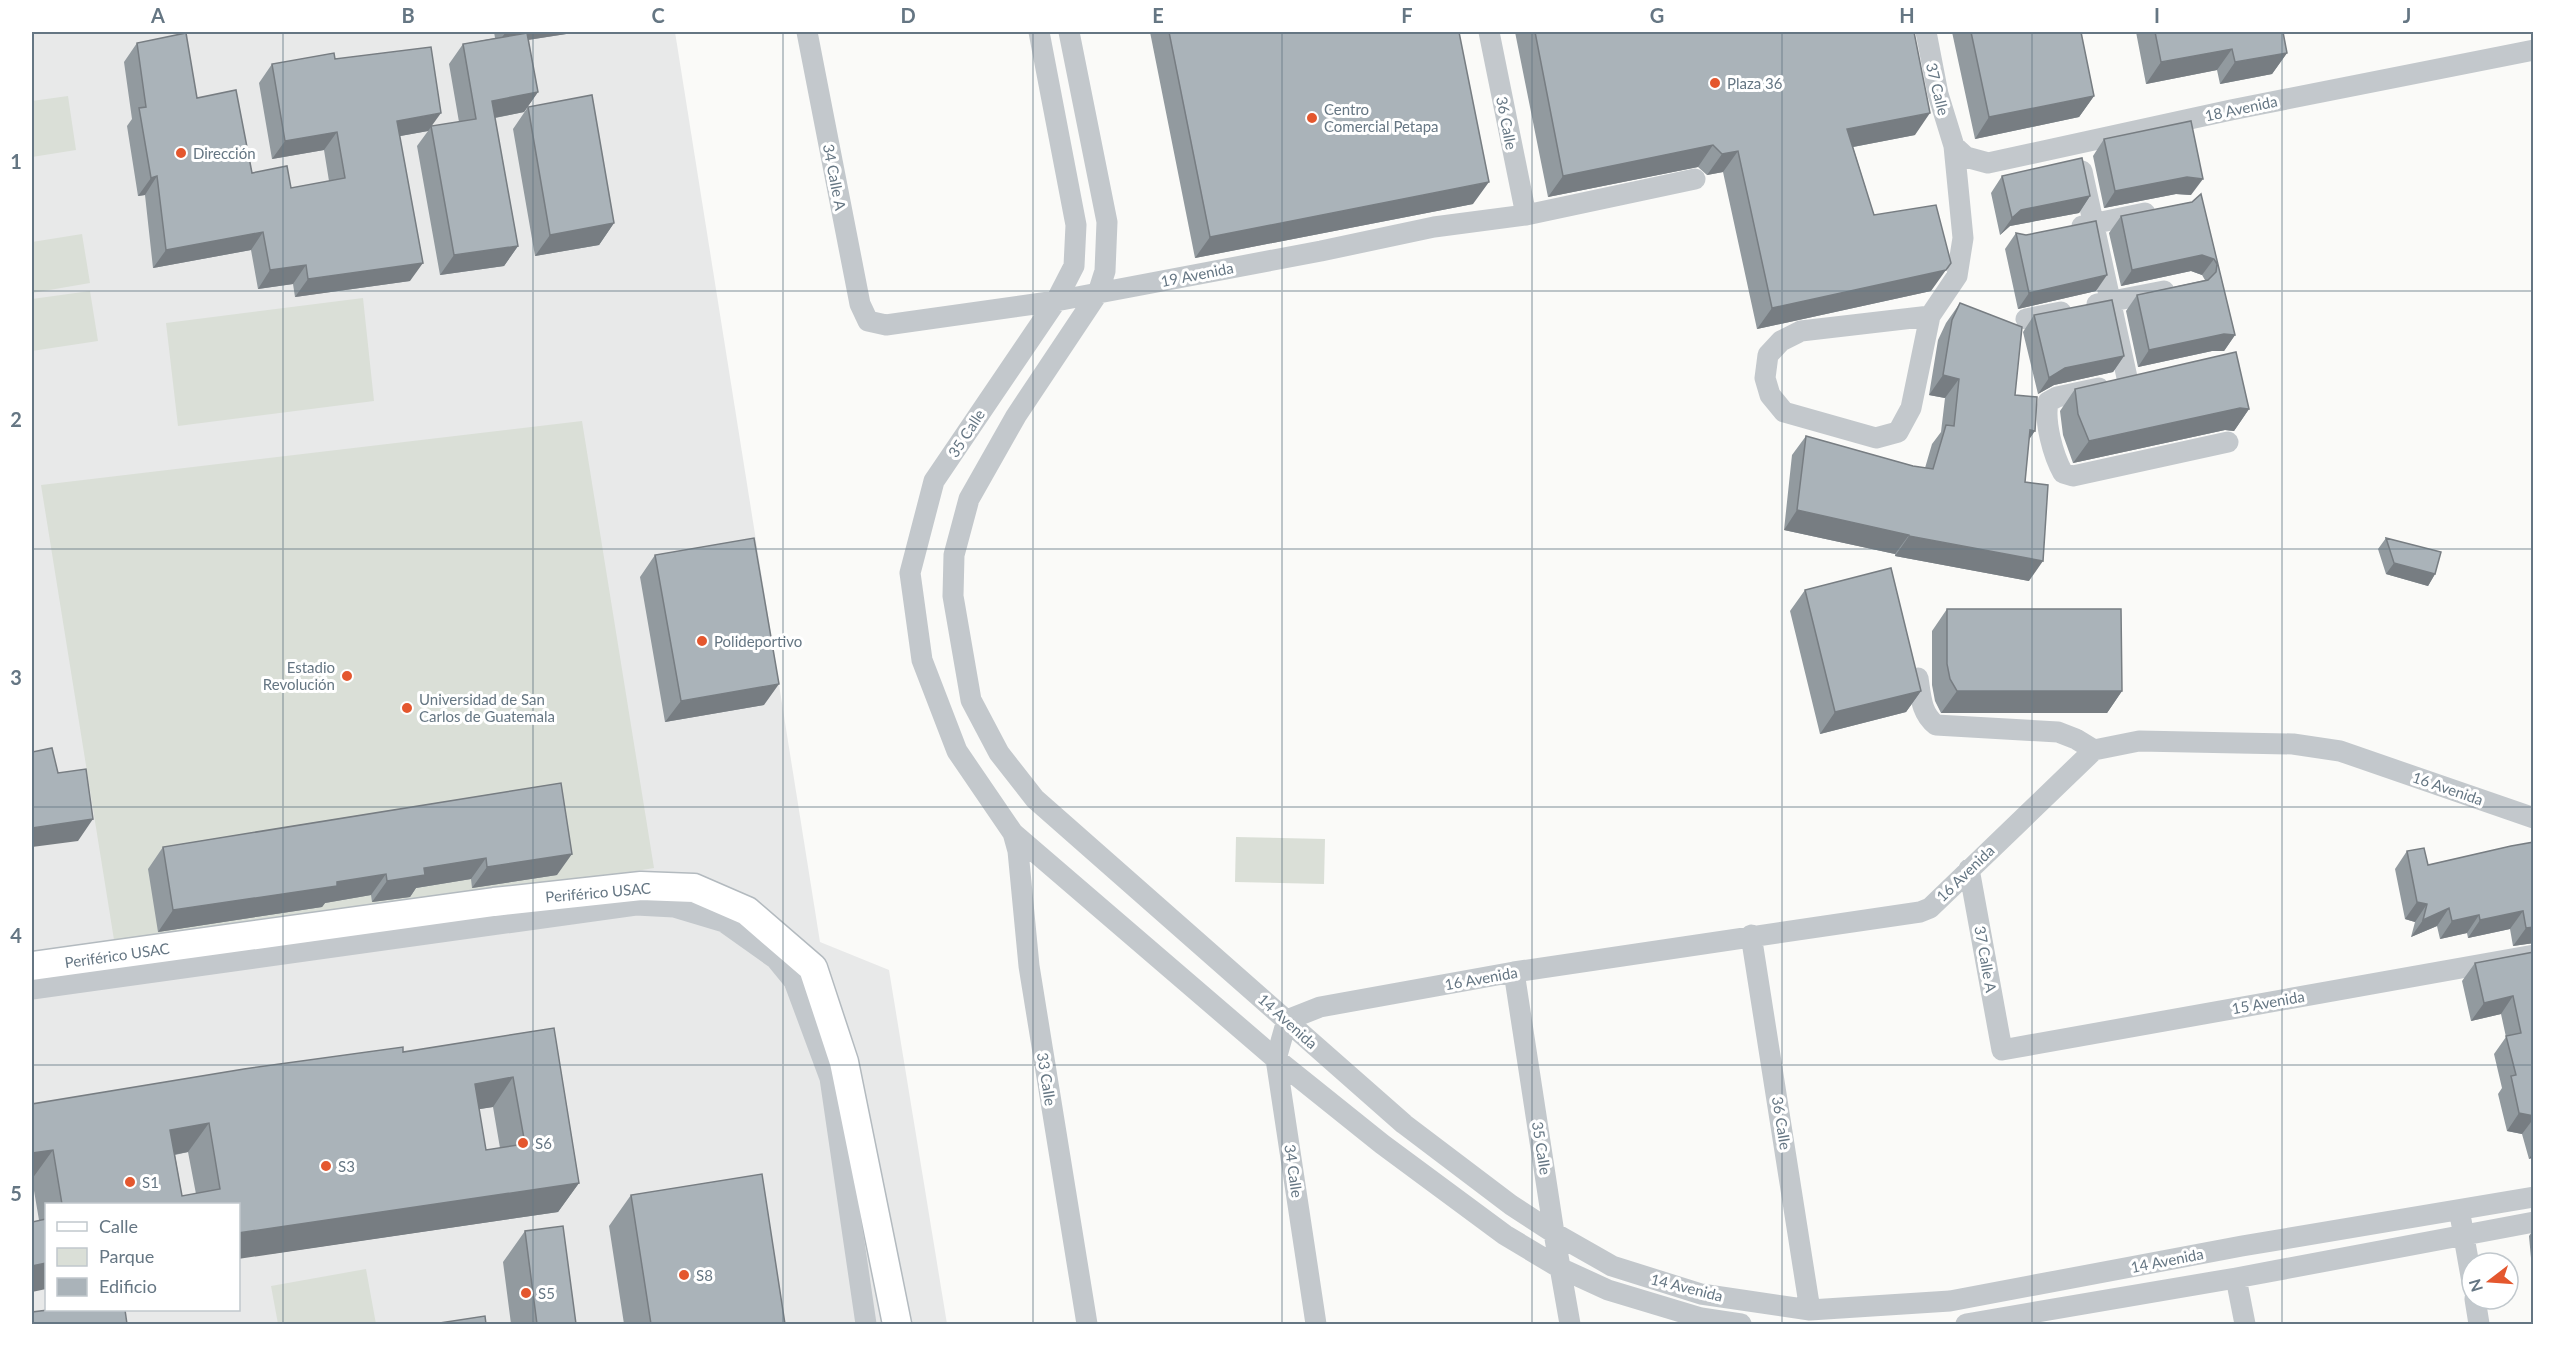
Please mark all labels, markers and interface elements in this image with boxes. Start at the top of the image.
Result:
text: A [150,3,165,27]
text: B [401,3,415,27]
text: C [651,3,665,27]
text: D [900,3,916,27]
text: E [1152,3,1164,27]
text: F [1401,3,1413,27]
text: G [1650,3,1664,27]
text: H [1899,3,1915,27]
text: I [2154,3,2160,27]
text: J [2403,3,2411,27]
street label: 37 Calle [1923,61,1953,117]
place label: Plaza 36 [1727,74,1783,92]
marker: Plaza 36 [1708,76,1722,90]
street label: 18 Avenida [2203,92,2279,124]
street label: 36 Calle [1493,95,1521,151]
place label: Centro Comercial Petapa [1324,100,1439,135]
marker: Centro Comercial Petapa [1305,111,1319,125]
street label: 34 Calle A [820,142,850,213]
place label: Dirección [193,144,256,162]
marker: Dirección [174,146,188,160]
text: 1 [10,149,22,173]
street label: 19 Avenida [1159,258,1235,290]
street label: 35 Calle [944,406,988,460]
text: 2 [10,407,22,431]
place label: Polideportivo [714,632,802,650]
marker: Polideportivo [695,634,709,648]
place label: Estadio Revolución [263,658,335,693]
text: 3 [10,665,22,689]
marker: Estadio Revolución [340,669,354,683]
place label: Universidad de San Carlos de Guatemala [419,690,555,725]
marker: Universidad de San Carlos de Guatemala [400,701,414,715]
street label: 16 Avenida [2410,768,2486,808]
street label: 16 Avenida [1932,841,1998,905]
street label: Periférico USAC [545,878,651,906]
text: 4 [10,923,22,947]
street label: 37 Calle A [1971,924,2001,994]
street label: Periférico USAC [63,939,171,971]
street label: 16 Avenida [1443,963,1519,993]
street label: 15 Avenida [2230,987,2306,1017]
street label: 14 Avenida [1255,990,1321,1052]
street label: 33 Calle [1034,1051,1060,1107]
street label: 36 Calle [1769,1095,1795,1151]
street label: 35 Calle [1529,1120,1555,1176]
place label: S6 [535,1134,552,1152]
marker: S6 [516,1136,530,1150]
street label: 34 Calle [1281,1143,1307,1199]
place label: S3 [338,1157,355,1175]
marker: S3 [319,1159,333,1173]
place label: S1 [142,1173,159,1191]
marker: S1 [123,1175,137,1189]
text: 5 [10,1181,22,1205]
legend [45,1203,240,1311]
text: Calle [99,1215,138,1237]
street label: 14 Avenida [2129,1244,2205,1276]
text: Parque [99,1245,154,1267]
north arrow [2460,1251,2520,1311]
place label: S8 [696,1266,713,1284]
marker: S8 [677,1268,691,1282]
street label: 14 Avenida [1649,1269,1725,1305]
text: Edificio [99,1275,157,1297]
text: N [2464,1277,2486,1294]
place label: S5 [538,1284,555,1302]
marker: S5 [519,1286,533,1300]

